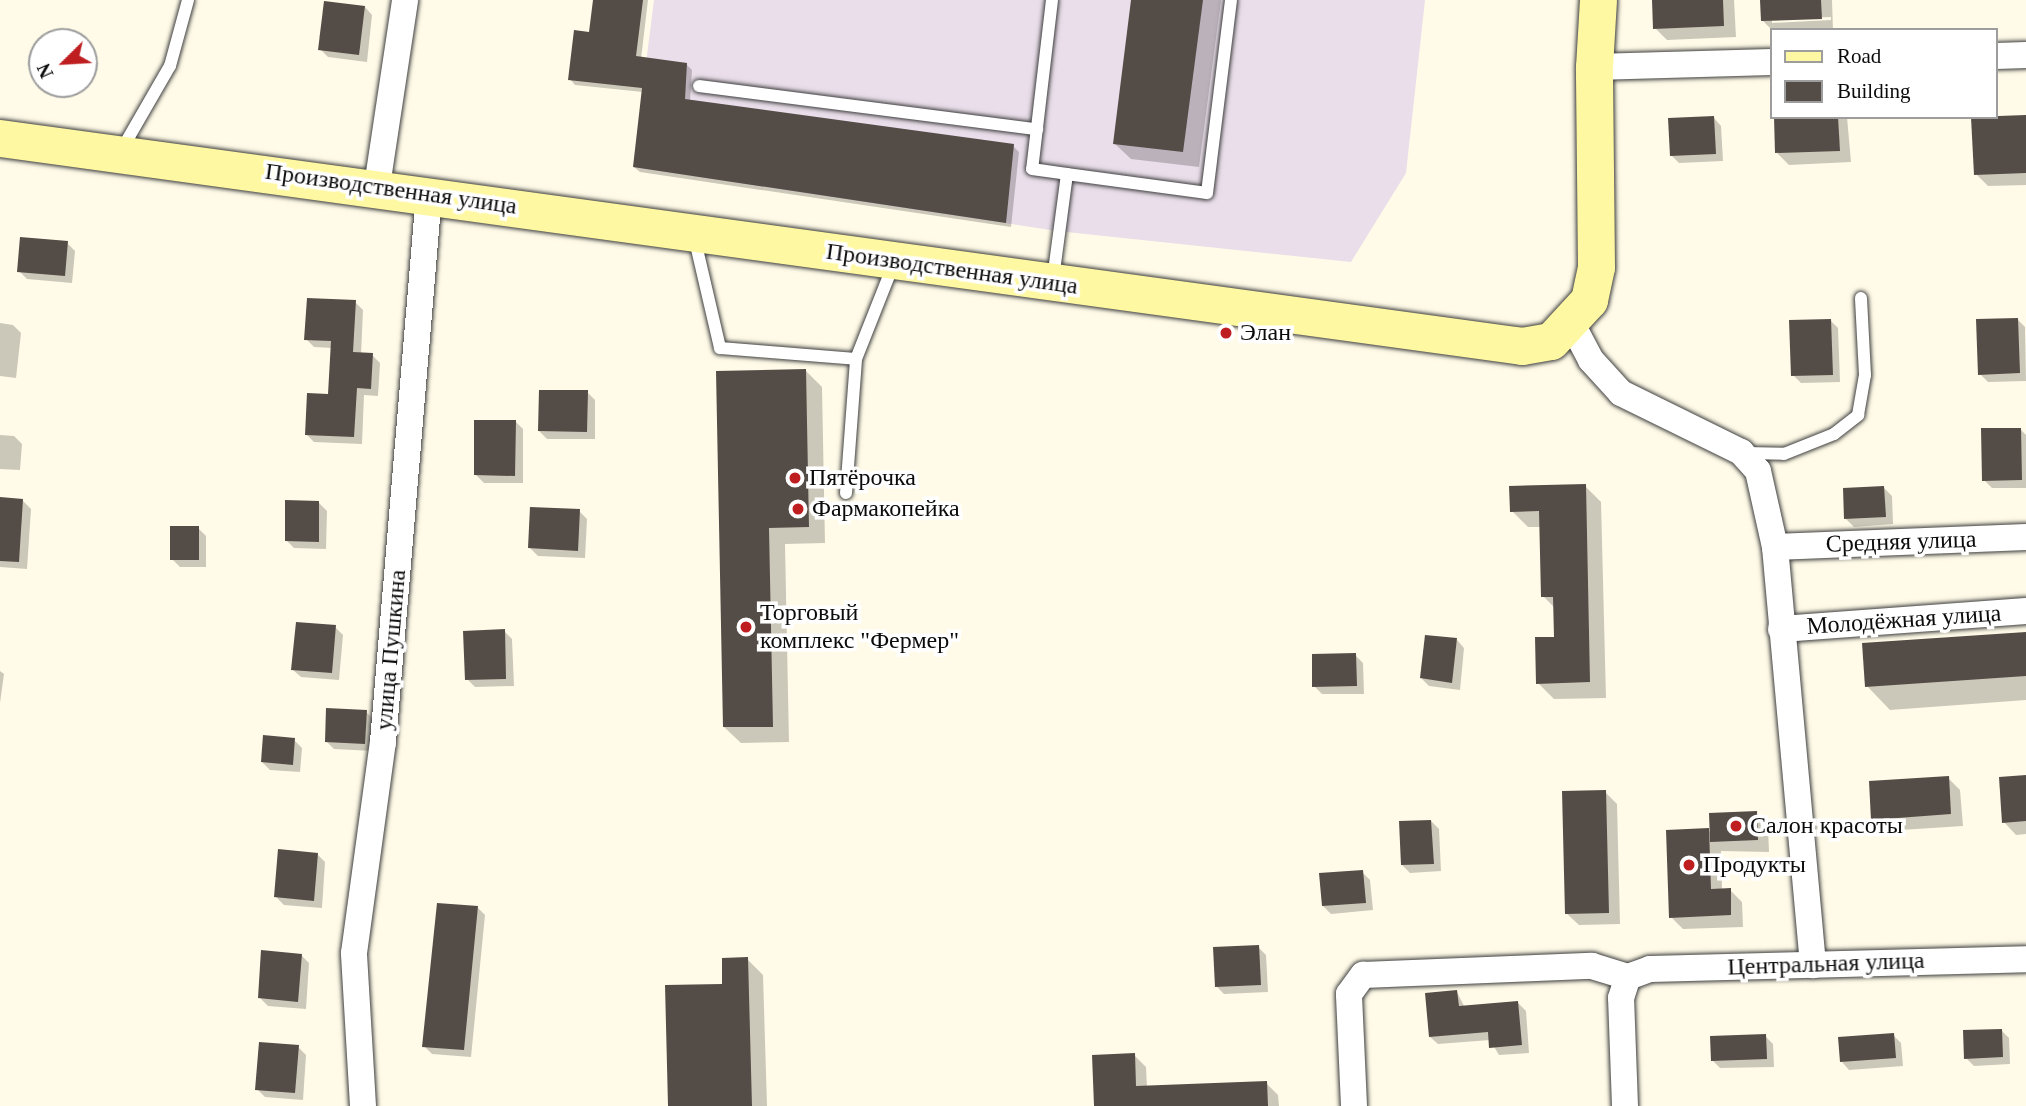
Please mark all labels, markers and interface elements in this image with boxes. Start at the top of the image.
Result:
north arrow [28,28,98,98]
legend [1770,28,1998,119]
text: Road [1837,44,1881,68]
text: N [33,60,58,81]
text: Building [1837,79,1911,103]
street label: Производственная улица [263,157,519,221]
street label: Производственная улица [824,237,1080,301]
place label: Элан [1240,319,1291,347]
marker: Элан [1218,325,1234,341]
place label: Пятёрочка [809,464,916,492]
marker: Пятёрочка [787,470,803,486]
place label: Фармакопейка [812,495,960,523]
marker: Фармакопейка [790,501,806,517]
street label: Средняя улица [1825,525,1977,559]
street label: улица Пушкина [370,569,412,731]
place label: Торговый комплекс "Фермер" [760,599,959,655]
street label: Молодёжная улица [1806,599,2002,641]
marker: Торговый комплекс "Фермер" [738,619,754,635]
place label: Салон красоты [1750,812,1903,840]
marker: Салон красоты [1728,818,1744,834]
place label: Продукты [1703,851,1806,879]
marker: Продукты [1681,857,1697,873]
street label: Центральная улица [1727,946,1925,982]

